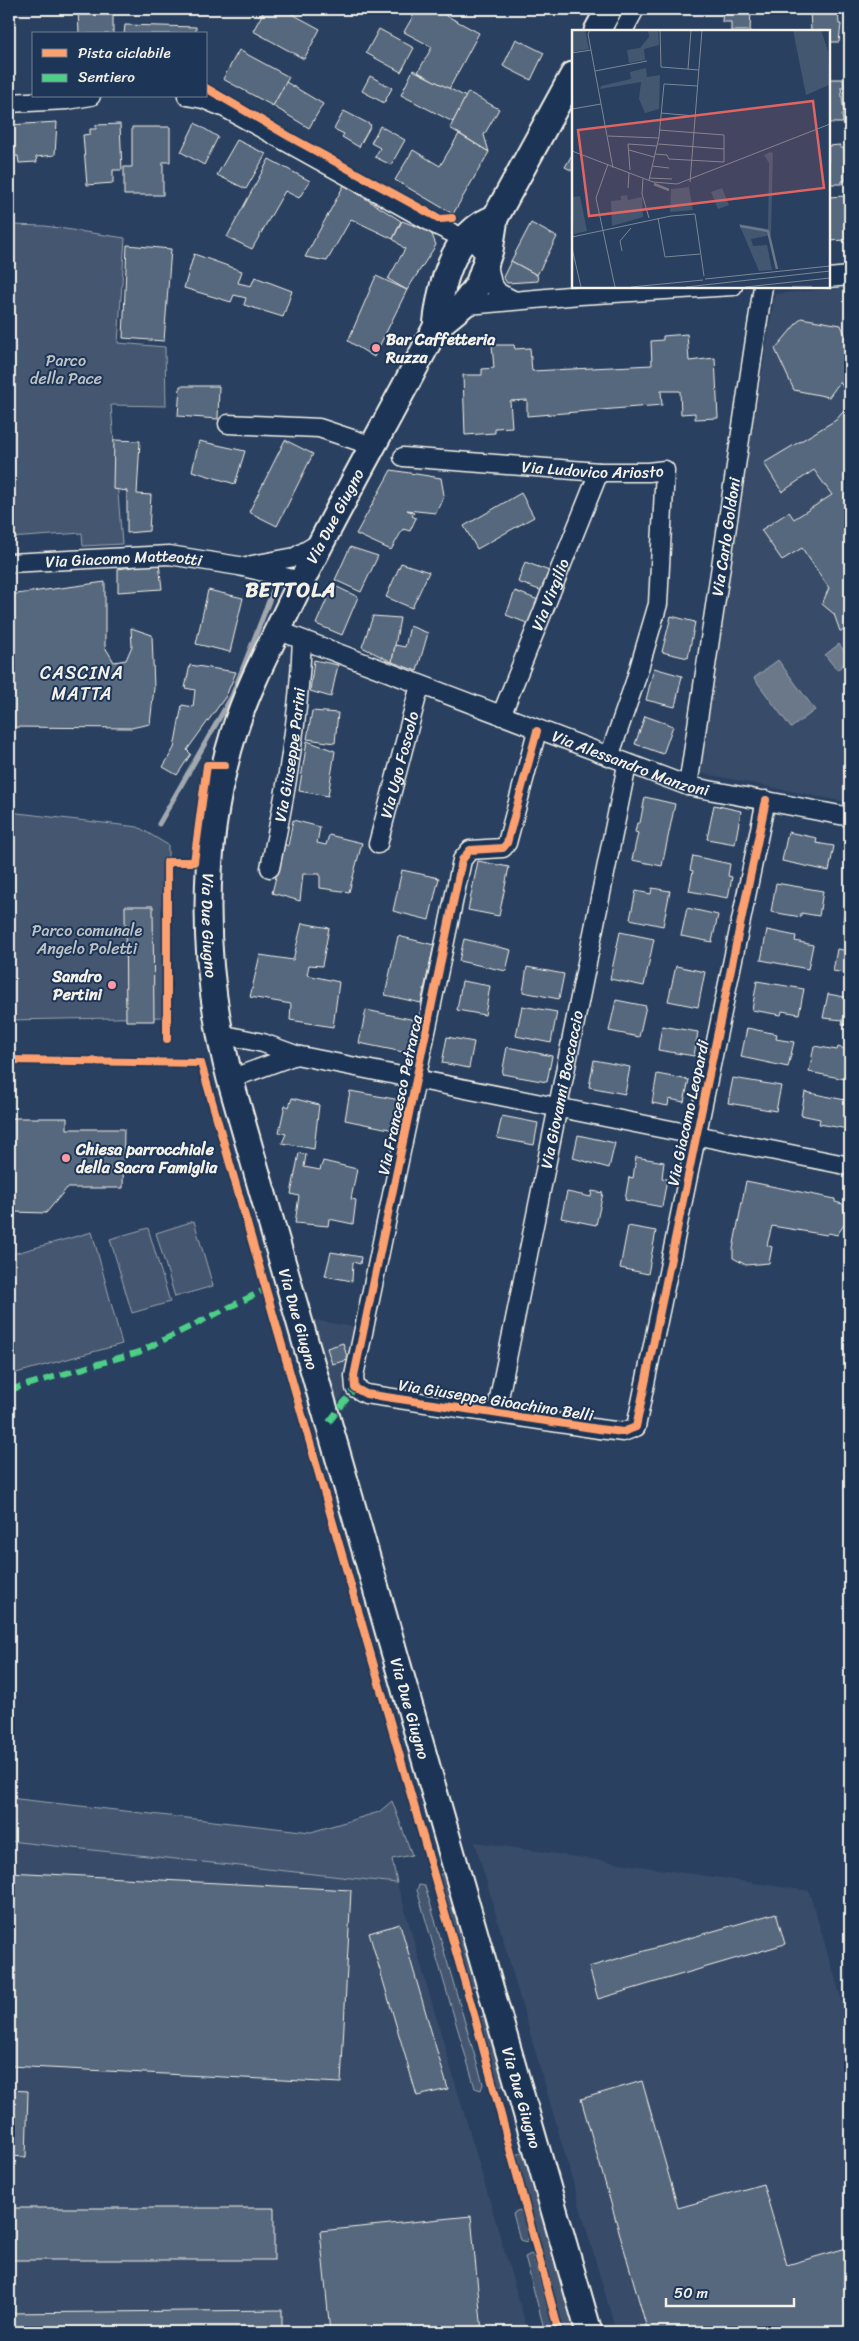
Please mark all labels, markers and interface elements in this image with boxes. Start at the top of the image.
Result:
inset map [572,30,829,288]
legend [32,32,208,98]
text: Pista ciclabile [78,40,171,66]
text: Sentiero [78,64,135,90]
place label: Bar Caffetteria Ruzza [385,325,496,372]
marker: Bar Caffetteria Ruzza [370,342,382,354]
park label: Parco della Pace [30,346,102,393]
street label: Via Ludovico Ariosto [521,452,665,487]
street label: Via Due Giugno [298,463,372,569]
street label: Via Carlo Goldoni [702,475,749,598]
street label: Via Giacomo Matteotti [45,541,205,576]
street label: Via Virgilio [522,554,577,635]
district label: BETTOLA [245,571,337,609]
district label: CASCINA MATTA [40,657,124,710]
street label: Via Giuseppe Parini [265,686,313,824]
street label: Via Ugo Foscolo [371,708,427,822]
street label: Via Alessandro Manzoni [548,721,712,804]
street label: Via Due Giugno [193,873,226,979]
park label: Parco comunale Angelo Poletti [32,916,142,963]
place label: Sandro Pertini [51,962,103,1009]
marker: Sandro Pertini [106,979,118,991]
street label: Via Giovanni Boccaccio [531,1008,592,1171]
street label: Via Francesco Petrarca [369,1011,431,1178]
street label: Via Giacomo Leopardi [658,1037,718,1189]
place label: Chiesa parrocchiale della Sacra Famiglia [75,1135,218,1182]
marker: Chiesa parrocchiale della Sacra Famiglia [60,1152,72,1164]
street label: Via Due Giugno [270,1265,327,1373]
street label: Via Giuseppe Gioachino Belli [396,1370,596,1430]
street label: Via Due Giugno [382,1654,439,1763]
street label: Via Due Giugno [494,2043,550,2152]
scale bar [666,2276,794,2308]
text: 50 m [674,2280,709,2306]

